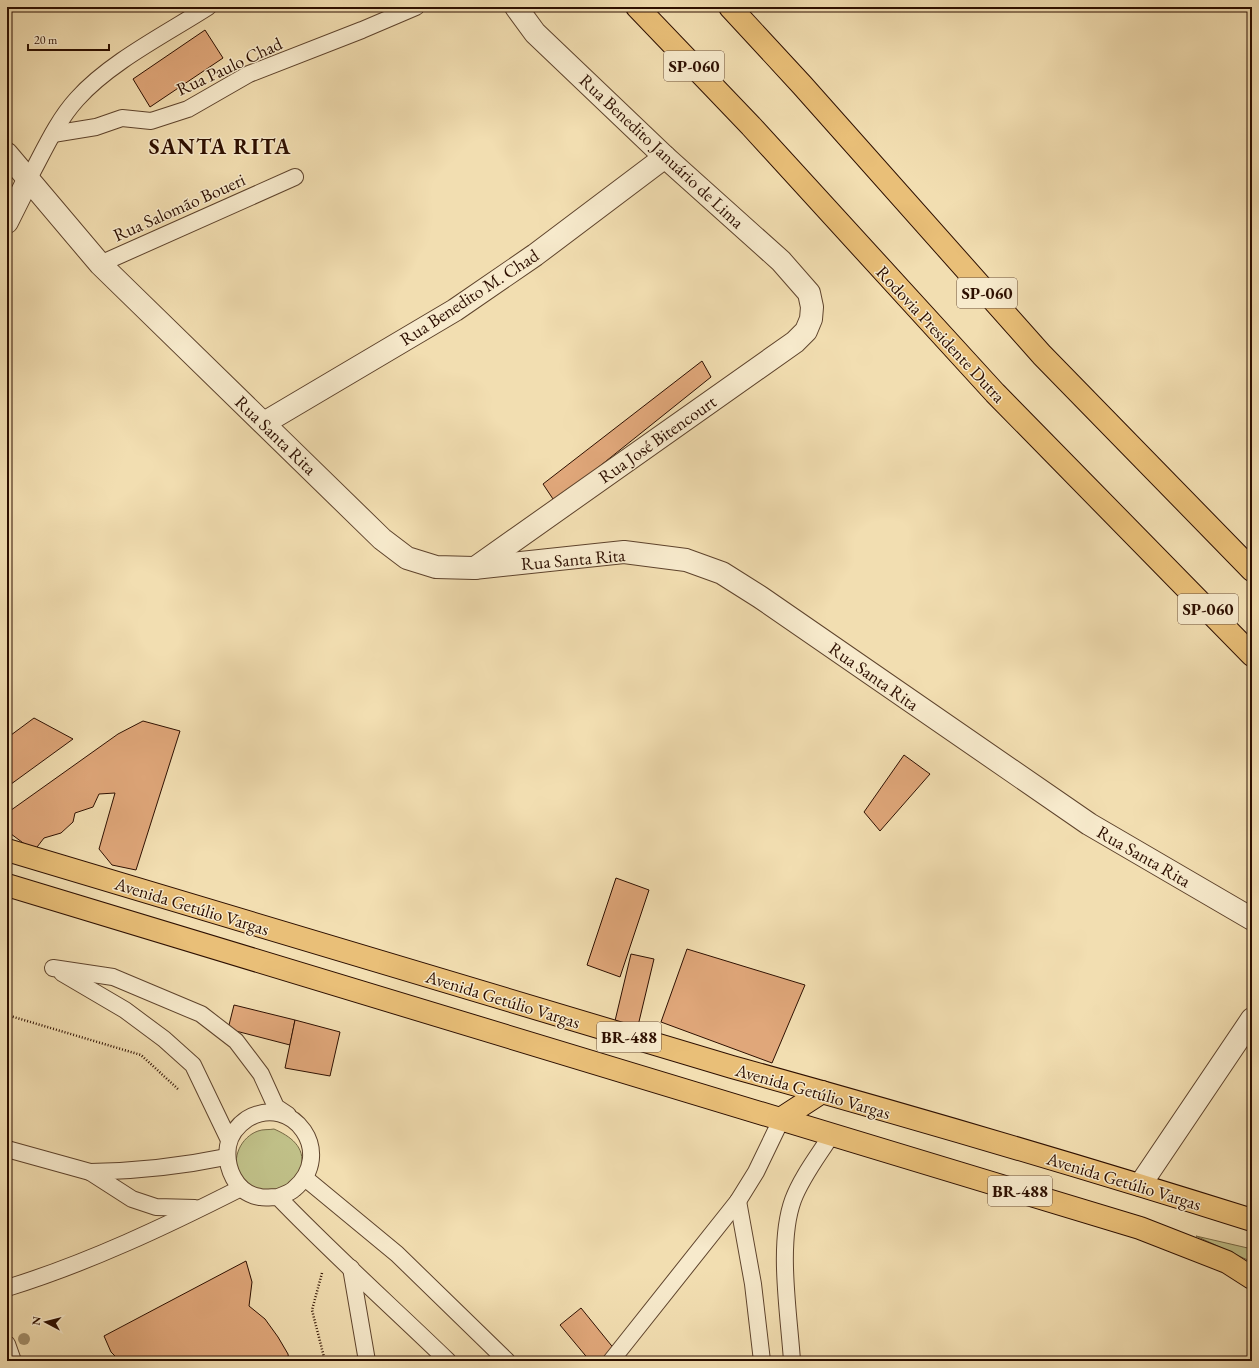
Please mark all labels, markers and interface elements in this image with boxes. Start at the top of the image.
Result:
scale bar [28,26,109,52]
street label: Rua Paulo Chad [172,31,286,101]
text: 20 m [34,32,58,48]
road number: SP-060 [664,51,724,81]
street label: Rua Benedito Januário de Lima [575,69,750,234]
district label: SANTA RITA [149,132,291,161]
street label: Rua Salomão Boueri [109,167,249,246]
street label: Rua Benedito M. Chad [395,243,544,350]
street label: Rodovia Presidente Dutra [871,260,1011,408]
road number: SP-060 [957,278,1017,308]
street label: Rua Santa Rita [230,390,322,480]
street label: Rua José Bitencourt [594,390,721,488]
street label: Rua Santa Rita [520,543,627,575]
road number: SP-060 [1178,594,1238,624]
street label: Rua Santa Rita [825,637,924,716]
street label: Rua Santa Rita [1093,820,1196,893]
street label: Avenida Getúlio Vargas [111,871,272,940]
street label: Avenida Getúlio Vargas [422,964,583,1033]
road number: BR-488 [597,1022,661,1052]
street label: Avenida Getúlio Vargas [732,1058,893,1124]
street label: Avenida Getúlio Vargas [1043,1146,1204,1215]
road number: BR-488 [988,1176,1052,1206]
north arrow [26,1302,66,1342]
text: N [29,1315,44,1326]

